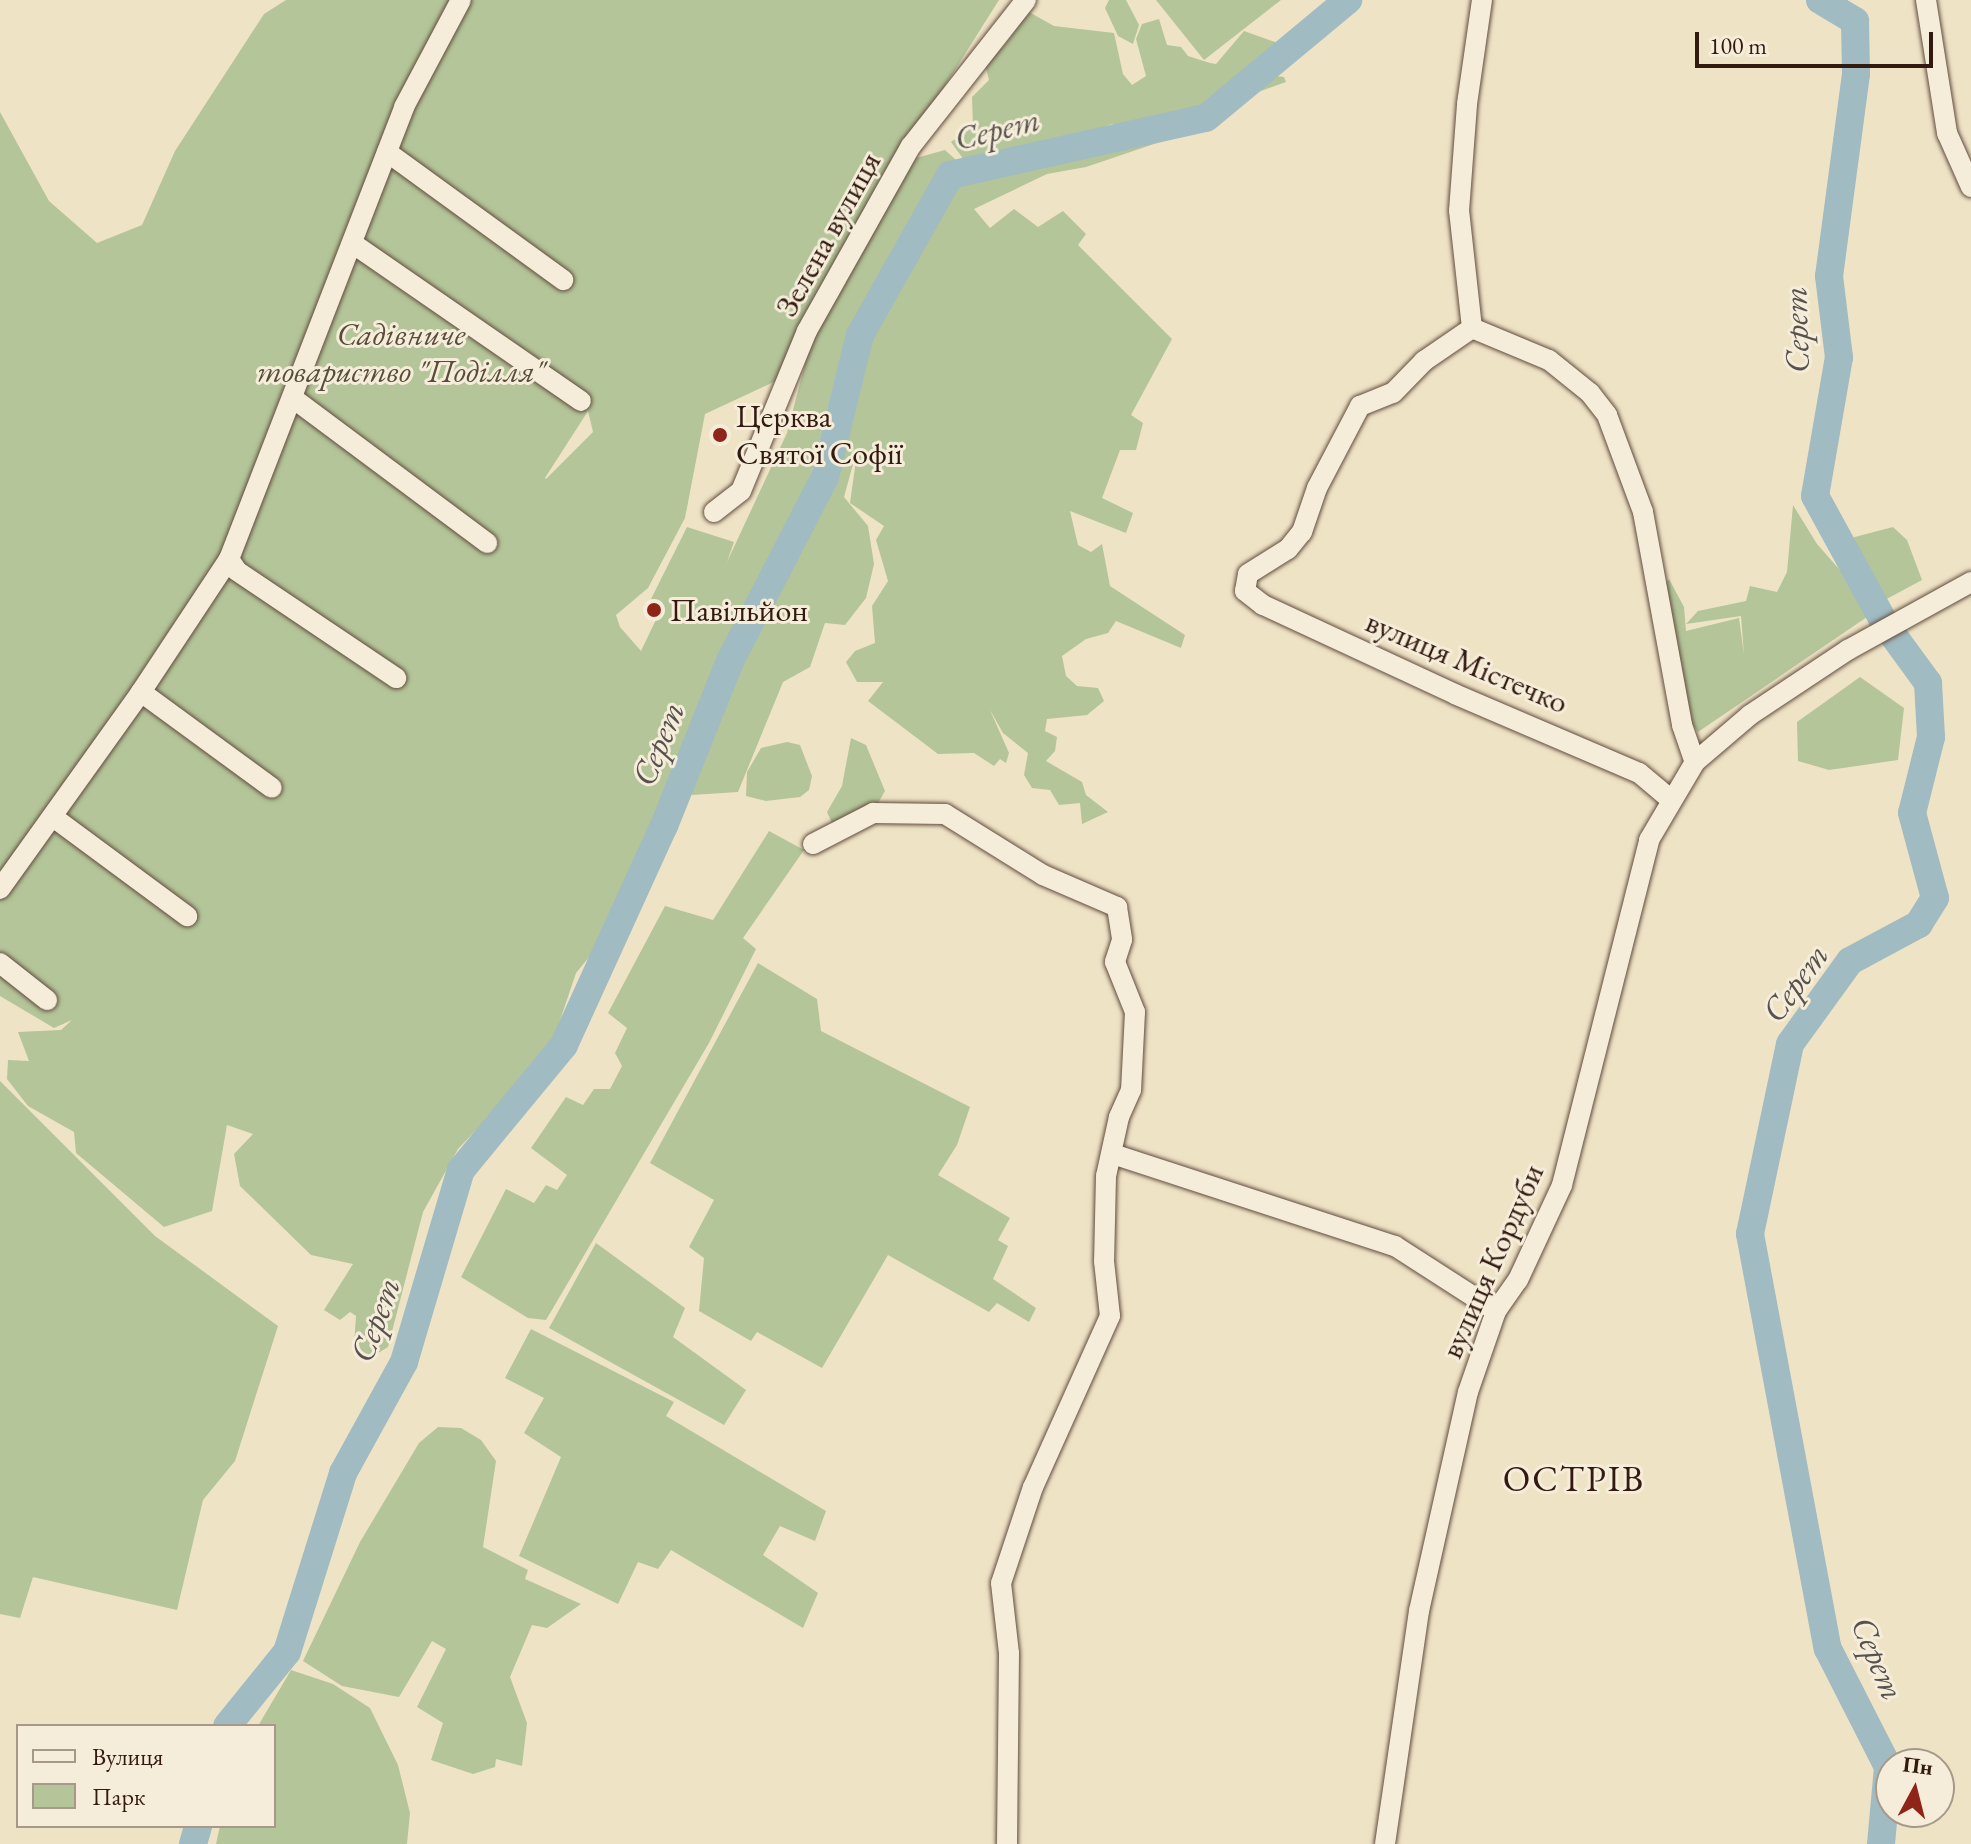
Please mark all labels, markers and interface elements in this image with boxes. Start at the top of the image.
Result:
scale bar [1699,16,1937,66]
text: 100 m [1709,30,1767,61]
water label: Серет [950,99,1044,159]
street label: Зелена вулиця [767,145,889,323]
water label: Серет [1774,286,1818,374]
park label: Садівниче товариство "Поділля" [257,316,545,391]
place label: Церква Святої Софії [736,398,903,473]
marker: Церква Святої Софії [711,426,729,444]
place label: Павільйон [670,591,808,629]
marker: Павільйон [645,601,663,619]
street label: вулиця Містечко [1360,602,1574,722]
water label: Серет [623,696,693,792]
water label: Серет [1753,936,1837,1030]
street label: вулиця Кордуби [1432,1158,1552,1364]
water label: Серет [341,1272,409,1368]
district label: ОСТРІВ [1503,1457,1645,1501]
water label: Серет [1842,1610,1914,1706]
legend [16,1724,276,1828]
text: Вулиця [92,1741,163,1772]
north arrow [1875,1748,1955,1828]
text: Пн [1901,1749,1934,1782]
text: Парк [92,1781,145,1812]

